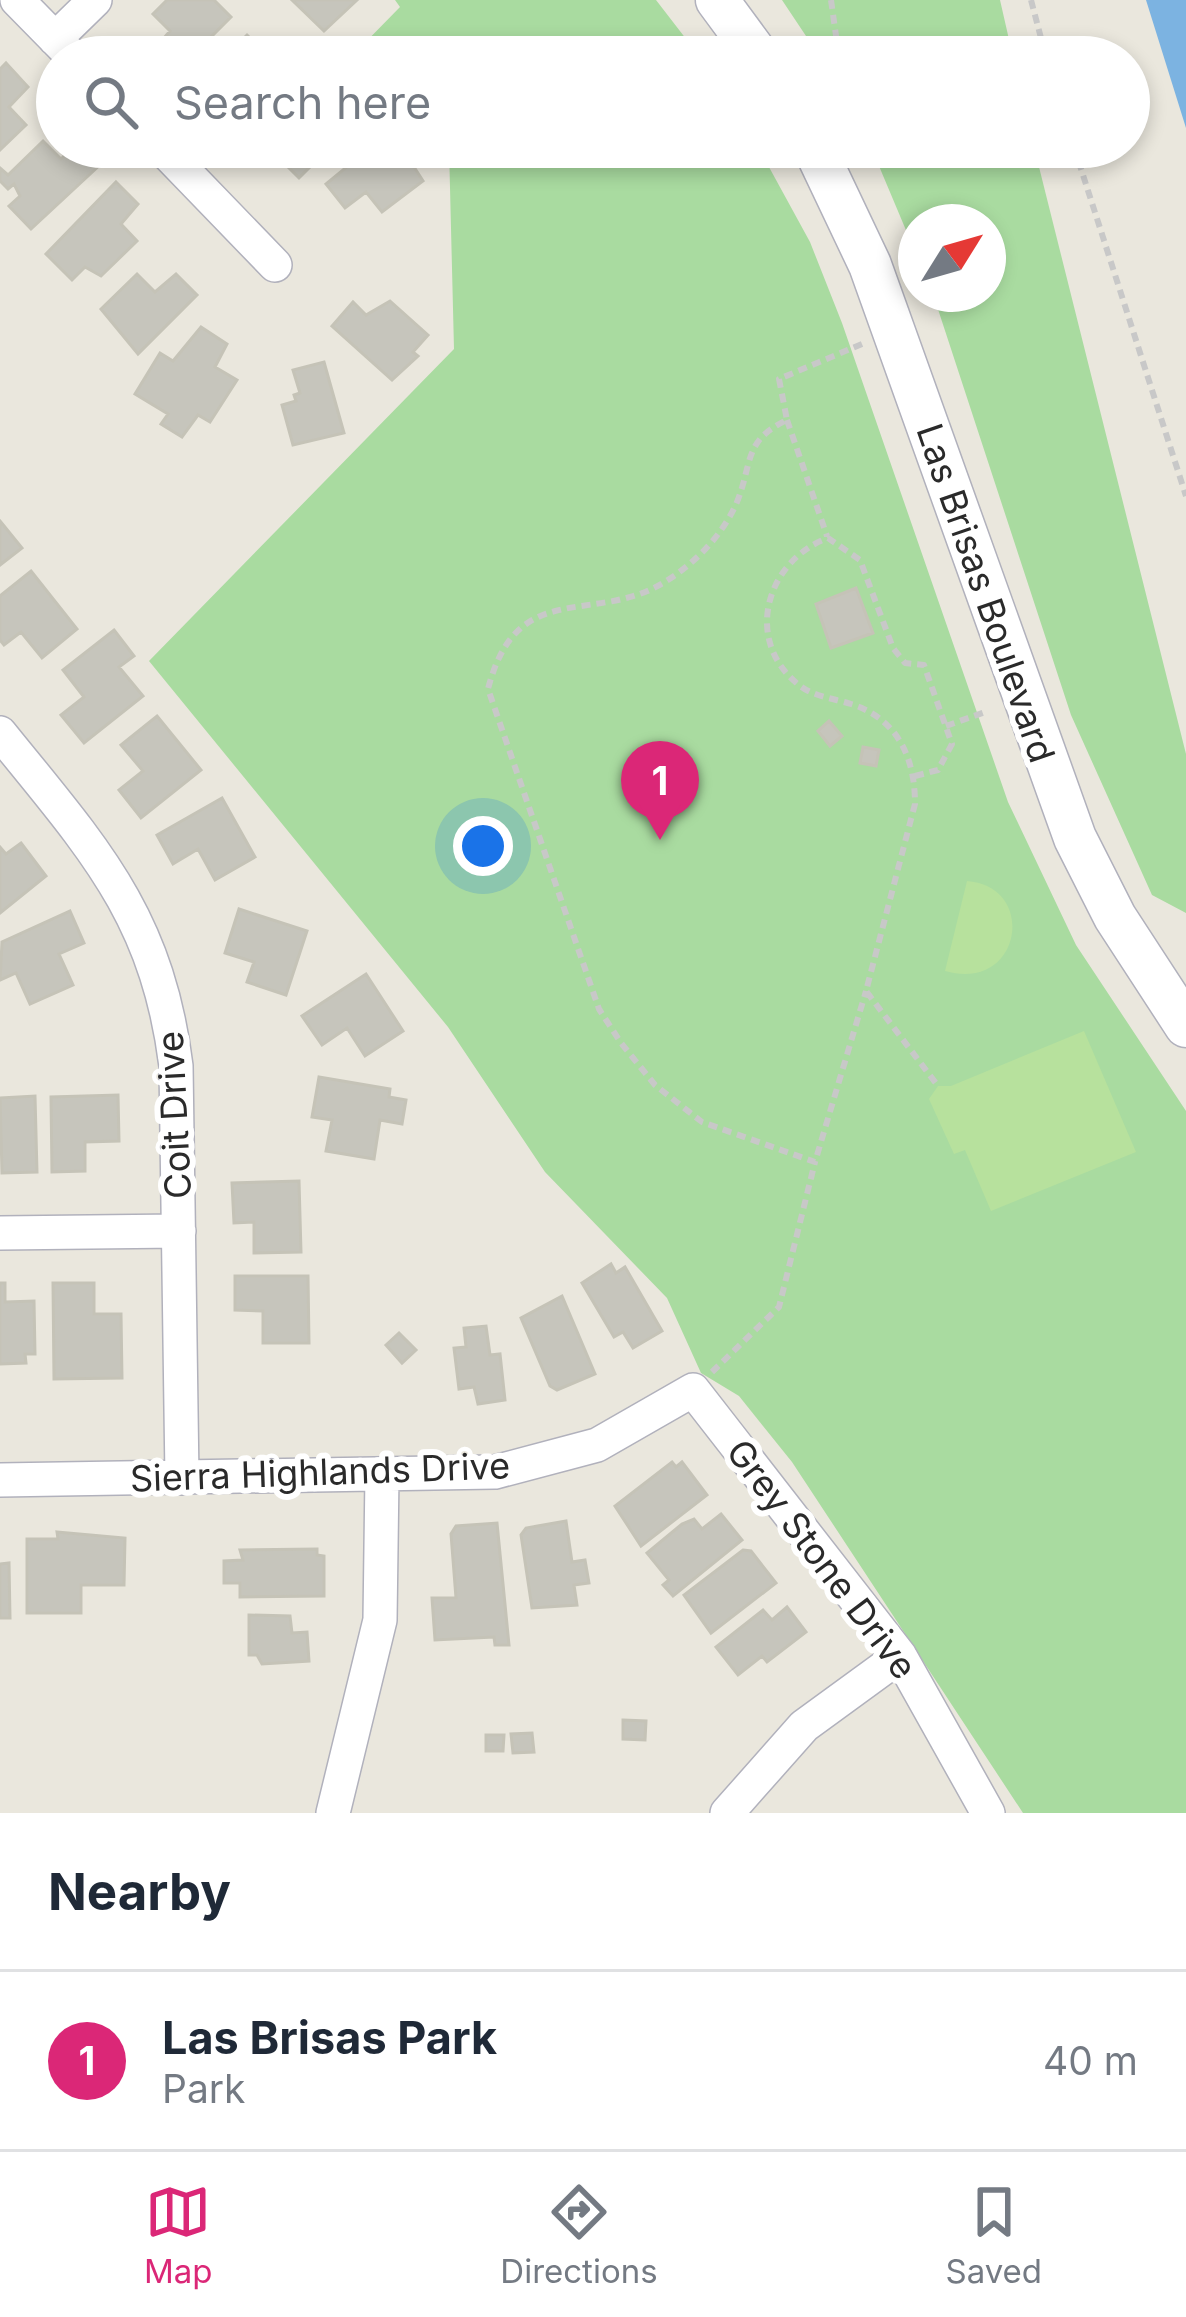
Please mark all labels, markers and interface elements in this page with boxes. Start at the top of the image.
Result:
search box [36,36,1150,168]
icon: search [78,69,144,135]
text: Search here [174,75,431,130]
north arrow [898,204,1006,312]
street label: Las Brisas Boulevard [907,418,1065,768]
pin: 1 [621,741,699,840]
your location [453,816,513,876]
street label: Coit Drive [148,1030,200,1200]
street label: Grey Stone Drive [718,1431,926,1687]
street label: Sierra Highlands Drive [129,1443,511,1501]
text: Nearby [48,1861,231,1922]
text: Las Brisas Park [162,2010,497,2065]
text: 1 [79,2037,95,2084]
text: 40 m [1043,2037,1138,2084]
text: Park [162,2065,246,2112]
tab: Map [144,2179,212,2291]
tab: Directions [500,2179,658,2291]
tab: Saved [945,2179,1042,2291]

